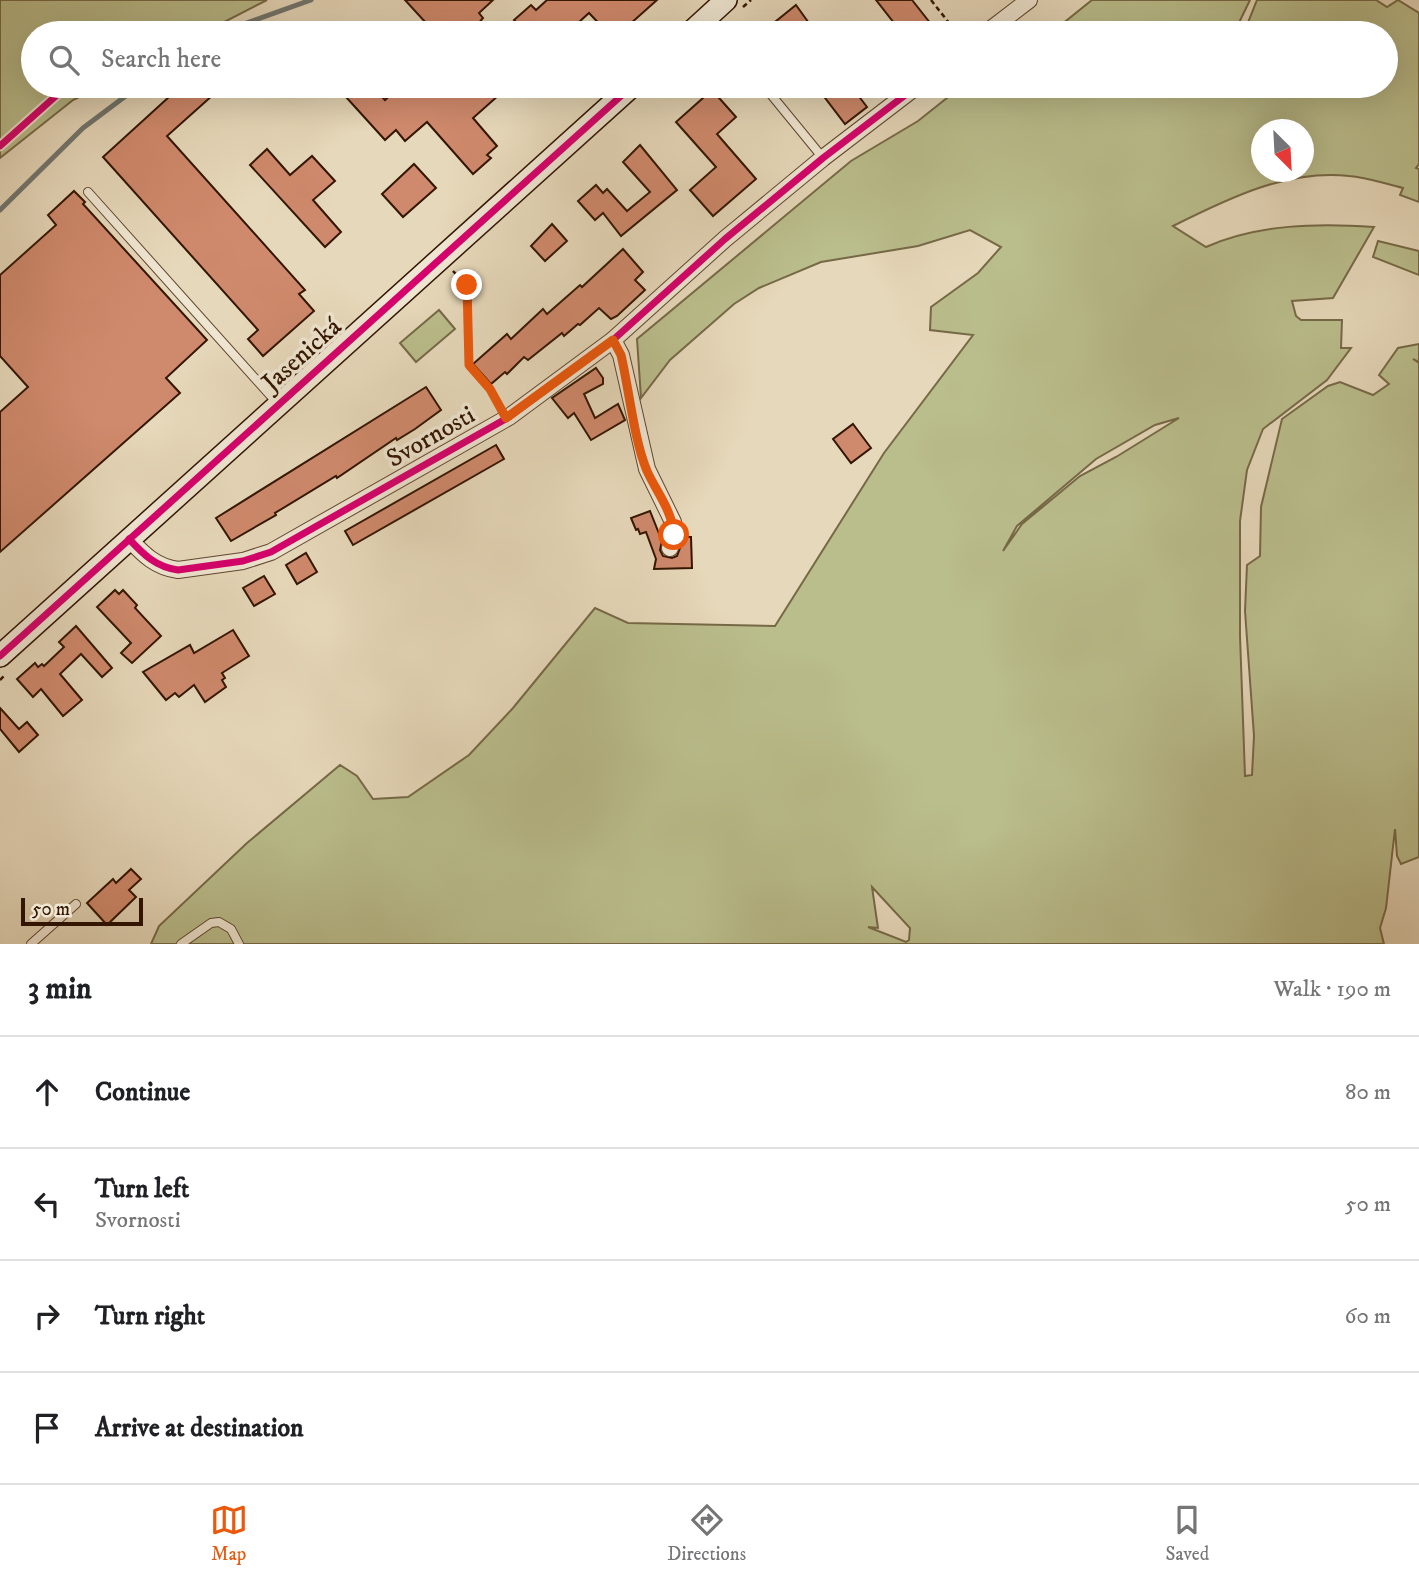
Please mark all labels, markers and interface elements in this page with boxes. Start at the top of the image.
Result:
search box [21,21,1398,98]
icon: search [45,41,83,79]
text: Search here [101,43,221,76]
north arrow [1251,119,1314,182]
route end [451,269,482,300]
street label: Jasenická [254,311,349,401]
street label: Svornosti [381,399,481,475]
route start [658,519,689,550]
scale bar [21,895,144,927]
text: 50 m [32,898,70,921]
text: 3 min [28,971,92,1008]
text: Walk · 190 m [1273,975,1391,1004]
icon: ahead [28,1073,66,1111]
text: Continue [95,1076,190,1109]
text: 80 m [1345,1078,1391,1107]
text: Turn left [95,1173,189,1206]
icon: left [28,1185,66,1223]
text: 50 m [1345,1190,1391,1219]
text: Svornosti [95,1206,181,1235]
icon: right [28,1297,66,1335]
text: Turn right [95,1300,205,1333]
text: 60 m [1344,1302,1391,1331]
icon: arrive [28,1409,66,1447]
text: Arrive at destination [95,1412,304,1445]
tab: Map [210,1501,248,1566]
tab: Directions [667,1501,746,1566]
tab: Saved [1166,1501,1209,1566]

